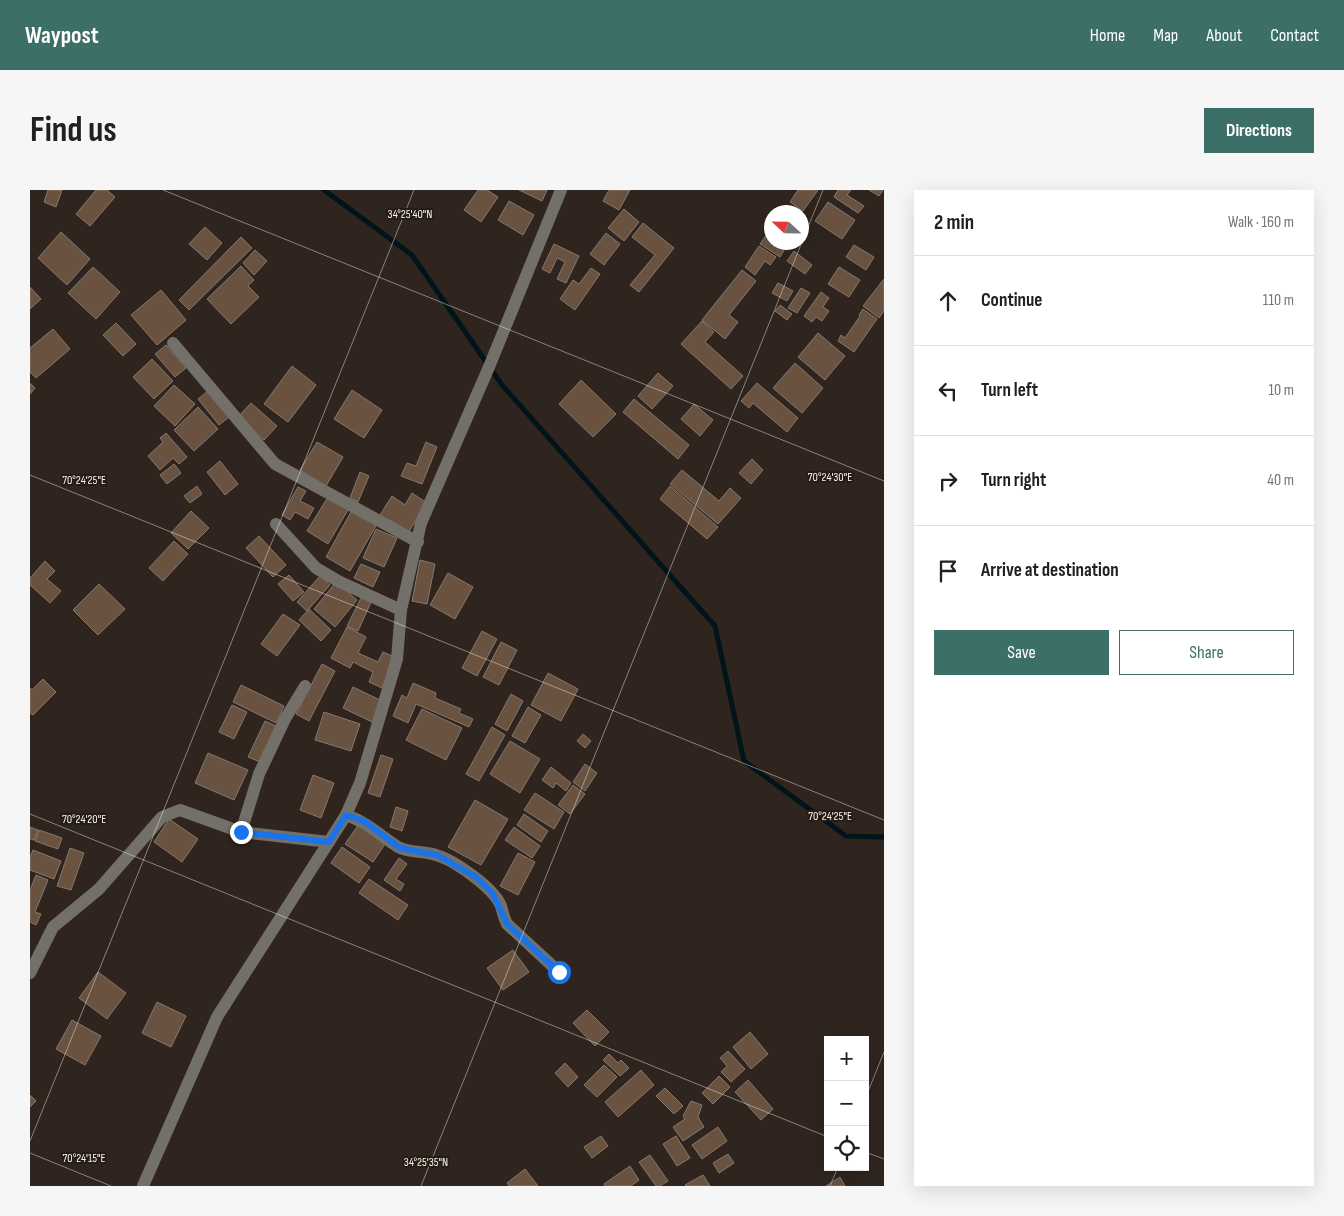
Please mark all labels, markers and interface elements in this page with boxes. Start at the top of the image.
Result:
text: Waypost [25,21,99,50]
text: Home [1090,25,1125,46]
text: Map [1153,25,1178,46]
text: About [1206,25,1242,46]
text: Contact [1270,25,1319,46]
button: Directions [1204,108,1314,153]
text: Find us [30,109,117,152]
north arrow [764,205,809,250]
text: 34°25'40"N [388,207,432,222]
text: 2 min [934,210,974,235]
text: Walk · 160 m [1228,213,1294,232]
icon: ahead [934,287,962,315]
text: Continue [981,289,1042,312]
text: 110 m [1263,291,1294,310]
icon: left [934,377,962,405]
text: Turn left [981,379,1038,402]
text: 10 m [1268,381,1294,400]
icon: right [934,467,962,495]
text: Turn right [981,469,1046,492]
text: 70°24'30"E [808,470,852,485]
text: 40 m [1267,471,1294,490]
text: 70°24'25"E [62,473,106,488]
icon: arrive [934,557,962,585]
text: Arrive at destination [981,559,1119,582]
button: Save [934,630,1109,675]
button: Share [1119,630,1294,675]
text: 70°24'25"E [808,809,852,824]
text: 70°24'20"E [62,812,106,827]
route end [230,821,253,844]
route start [548,961,571,984]
map controls [824,1036,869,1171]
button: + [824,1036,869,1081]
button: − [824,1081,869,1126]
button: locate [824,1126,869,1171]
text: 70°24'15"E [63,1151,106,1166]
text: 34°25'35"N [404,1155,448,1170]

